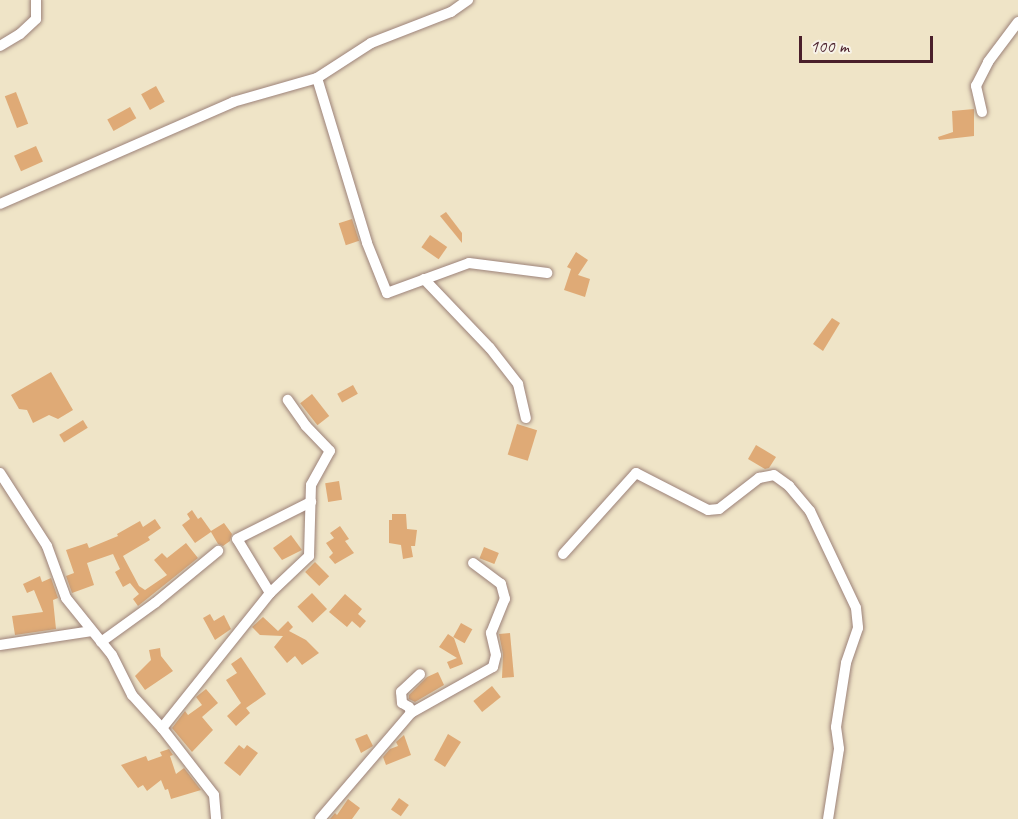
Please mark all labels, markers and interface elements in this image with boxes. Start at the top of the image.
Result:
scale bar [802,24,936,62]
text: 100 m [810,35,849,57]

